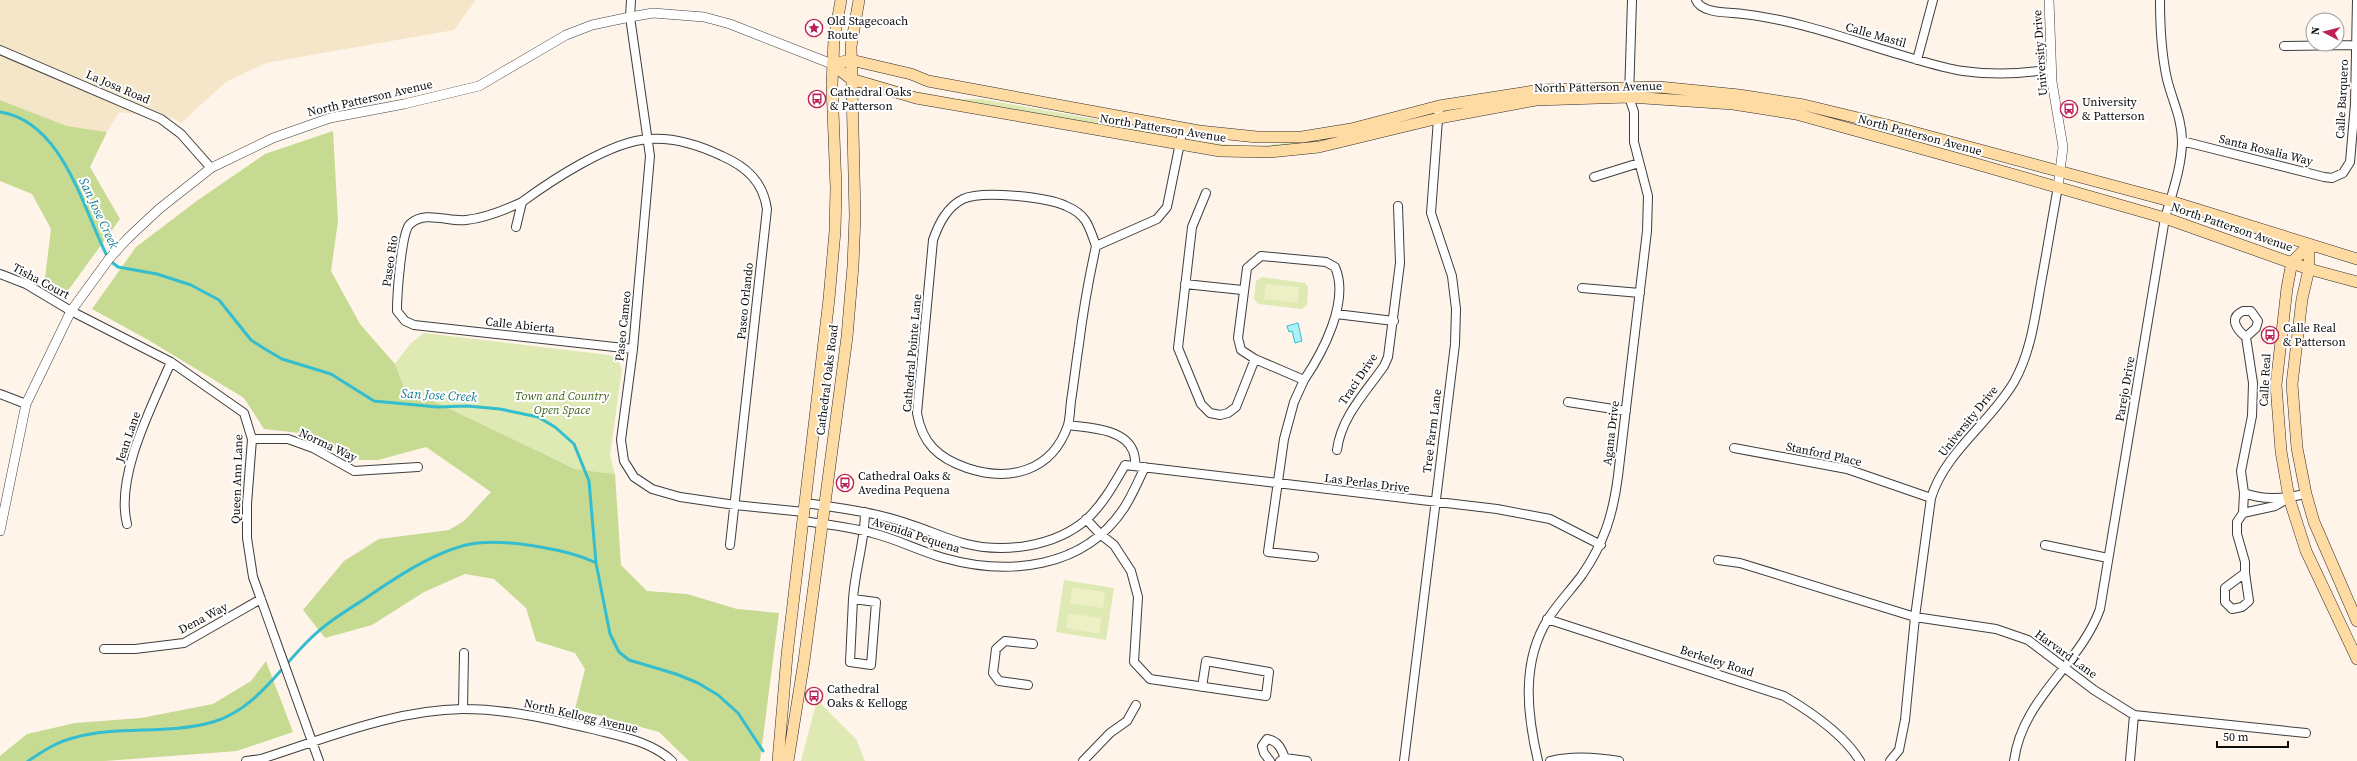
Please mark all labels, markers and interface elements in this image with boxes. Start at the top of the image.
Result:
street label: University Drive [2029,9,2051,97]
north arrow [2305,12,2345,52]
place label: Old Stagecoach Route [827,13,908,43]
place icon: Old Stagecoach Route [804,18,824,38]
street label: Calle Mastil [1844,19,1909,51]
text: N [2308,26,2324,36]
street label: Calle Barquero [2332,58,2352,139]
street label: La Josa Road [83,66,153,108]
street label: North Patterson Avenue [306,76,434,120]
street label: North Patterson Avenue [1534,78,1662,96]
place label: Cathedral Oaks & Patterson [830,84,911,114]
bus stop icon: Cathedral Oaks & Patterson [807,89,827,109]
place label: University & Patterson [2082,94,2145,124]
bus stop icon: University & Patterson [2059,99,2079,119]
street label: North Patterson Avenue [1099,110,1227,146]
street label: North Patterson Avenue [1856,111,1984,159]
street label: Santa Rosalia Way [2217,131,2316,170]
water label: San Jose Creek [75,175,123,252]
street label: North Patterson Avenue [2169,199,2295,255]
street label: Paseo Rio [378,234,402,288]
street label: Tisha Court [10,259,72,303]
street label: Paseo Orlando [733,261,757,340]
street label: Paseo Cameo [611,289,635,362]
street label: Cathedral Pointe Lane [899,293,925,413]
street label: Calle Abierta [485,313,556,337]
place label: Calle Real & Patterson [2283,320,2346,350]
street label: Cathedral Oaks Road [812,324,842,436]
bus stop icon: Calle Real & Patterson [2260,325,2280,345]
street label: Traci Drive [1335,350,1381,408]
street label: Calle Real [2256,353,2274,407]
street label: Parejo Drive [2111,355,2139,423]
street label: University Drive [1935,382,2001,460]
water label: San Jose Creek [400,385,478,406]
park label: Town and Country Open Space [515,388,609,418]
street label: Tree Farm Lane [1419,388,1445,474]
street label: Agana Drive [1599,400,1623,466]
street label: Jean Lane [111,409,144,466]
street label: Norma Way [296,425,360,466]
street label: Queen Ann Lane [227,434,247,524]
street label: Stanford Place [1785,438,1863,470]
place label: Cathedral Oaks & Avedina Pequena [858,468,951,498]
street label: Las Perlas Drive [1324,470,1410,496]
bus stop icon: Cathedral Oaks & Avedina Pequena [835,473,855,493]
street label: Avenida Pequena [870,513,963,557]
street label: Dena Way [176,598,231,638]
street label: Harvard Lane [2032,626,2100,682]
street label: Berkeley Road [1678,642,1756,681]
place label: Cathedral Oaks & Kellogg [827,681,907,711]
bus stop icon: Cathedral Oaks & Kellogg [804,686,824,706]
street label: North Kellogg Avenue [522,695,640,737]
scale bar [2217,723,2288,749]
text: 50 m [2223,729,2249,745]

